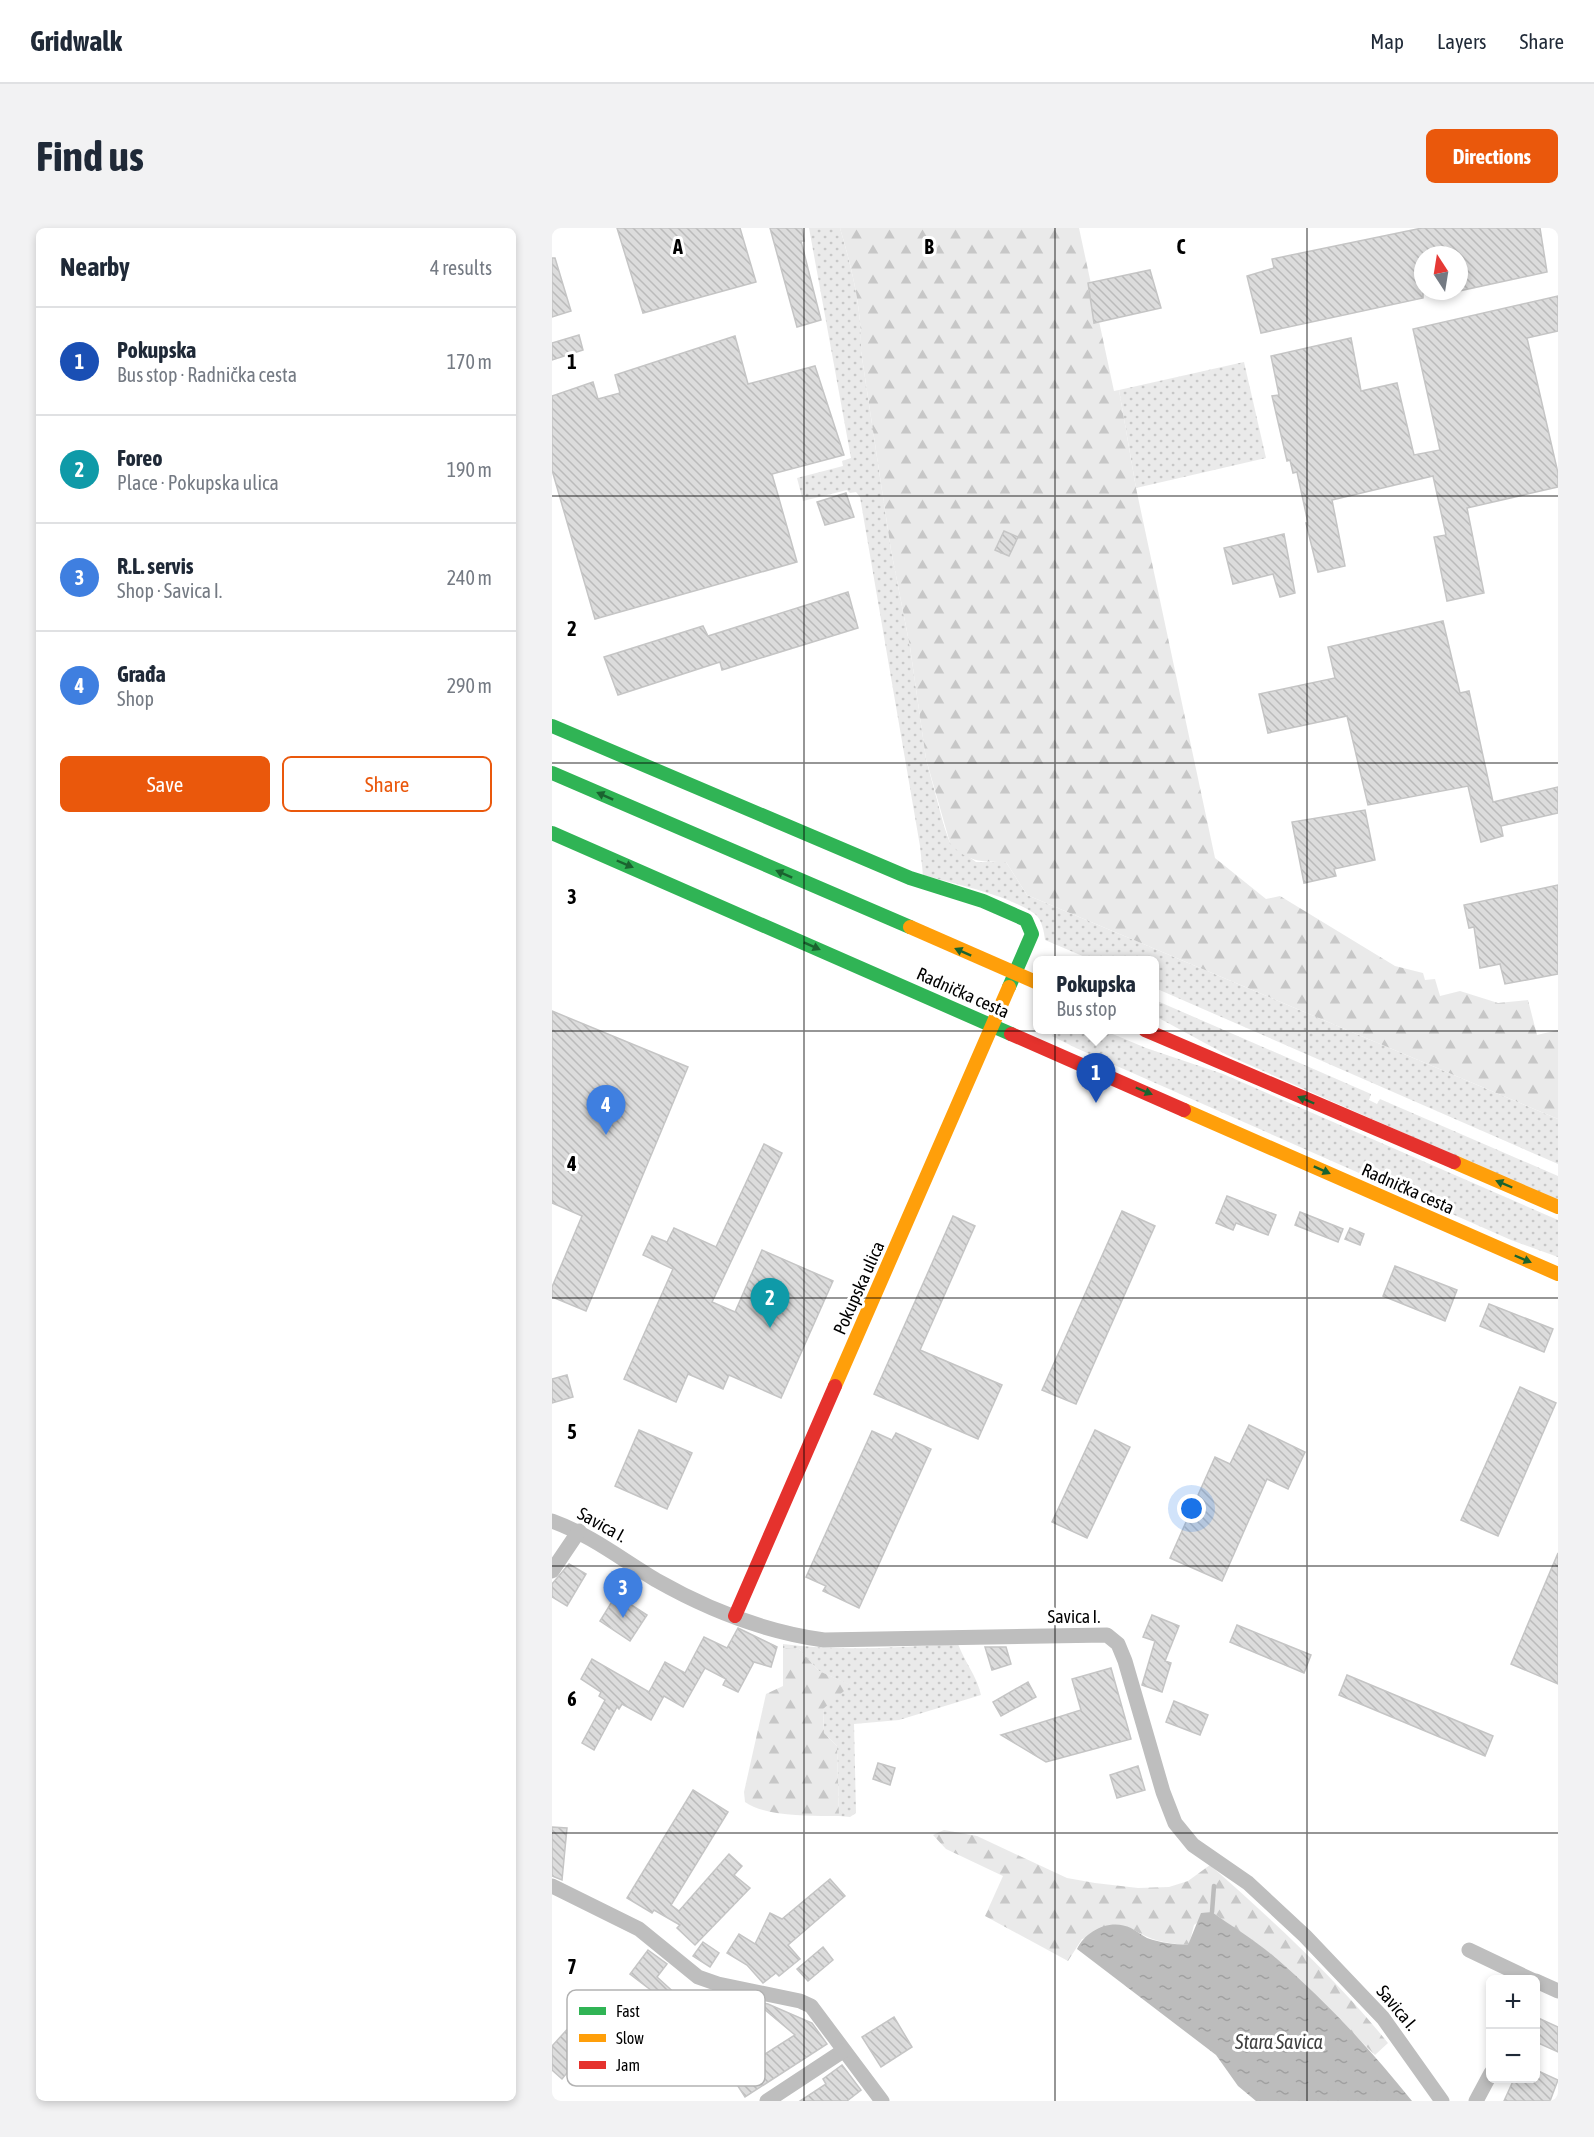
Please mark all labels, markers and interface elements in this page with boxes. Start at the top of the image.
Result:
text: Gridwalk [30,25,122,57]
text: Map [1370,29,1404,53]
text: Layers [1437,29,1487,53]
text: Share [1520,29,1564,53]
button: Directions [1426,129,1558,183]
text: Find us [36,132,144,180]
text: A [672,235,683,258]
text: B [924,235,934,258]
text: C [1177,235,1186,258]
north arrow [1414,246,1468,300]
text: Nearby [60,252,130,282]
text: 4 results [430,256,492,279]
text: Pokupska [117,337,196,363]
text: 1 [75,350,84,373]
text: 170 m [447,350,492,373]
text: 1 [567,350,577,373]
text: Bus stop · Radnička cesta [117,363,297,386]
text: Foreo [117,445,162,471]
text: 2 [75,458,84,481]
text: 190 m [447,458,492,481]
text: Place · Pokupska ulica [117,471,279,494]
text: R.L. servis [117,553,194,579]
text: 3 [75,566,84,589]
text: 240 m [447,566,492,589]
text: Shop · Savica I. [117,579,222,602]
text: 2 [567,617,577,640]
text: Građa [117,661,166,687]
text: 4 [75,674,84,697]
text: 290 m [447,674,492,697]
text: Shop [117,687,154,710]
button: Save [60,756,270,812]
button: Share [282,756,492,812]
one-way arrow [596,791,614,801]
one-way arrow [616,860,634,869]
one-way arrow [775,869,793,878]
text: 3 [567,885,577,908]
one-way arrow [804,941,822,951]
one-way arrow [953,947,971,957]
popup [1033,956,1159,1034]
street label: Radnička cesta [914,963,1013,1022]
text: Pokupska [1056,971,1136,997]
text: Bus stop [1056,997,1117,1020]
pin: 1 [1076,1054,1116,1103]
pin: 4 [586,1086,626,1135]
one-way arrow [1135,1087,1153,1097]
one-way arrow [1297,1095,1314,1104]
text: 4 [566,1152,577,1175]
street label: Radnička cesta [1359,1159,1458,1218]
one-way arrow [1314,1166,1331,1175]
one-way arrow [1496,1180,1513,1189]
street label: Pokupska ulica [829,1238,888,1338]
one-way arrow [1515,1254,1533,1264]
pin: 2 [750,1278,790,1328]
text: 5 [567,1420,577,1443]
your location [1177,1494,1206,1523]
street label: Savica I. [574,1503,630,1547]
pin: 3 [604,1568,642,1618]
street label: Savica I. [1048,1606,1100,1627]
text: 6 [567,1687,577,1710]
text: 7 [567,1955,577,1978]
map controls [1486,1975,1540,2083]
button: + [1486,1975,1540,2029]
street label: Savica I. [1372,1981,1422,2035]
legend [567,1990,765,2086]
text: Fast [616,2002,640,2020]
text: Slow [616,2029,644,2047]
button: − [1486,2029,1540,2083]
water label: Stara Savica [1234,2030,1323,2053]
text: Jam [616,2056,640,2074]

